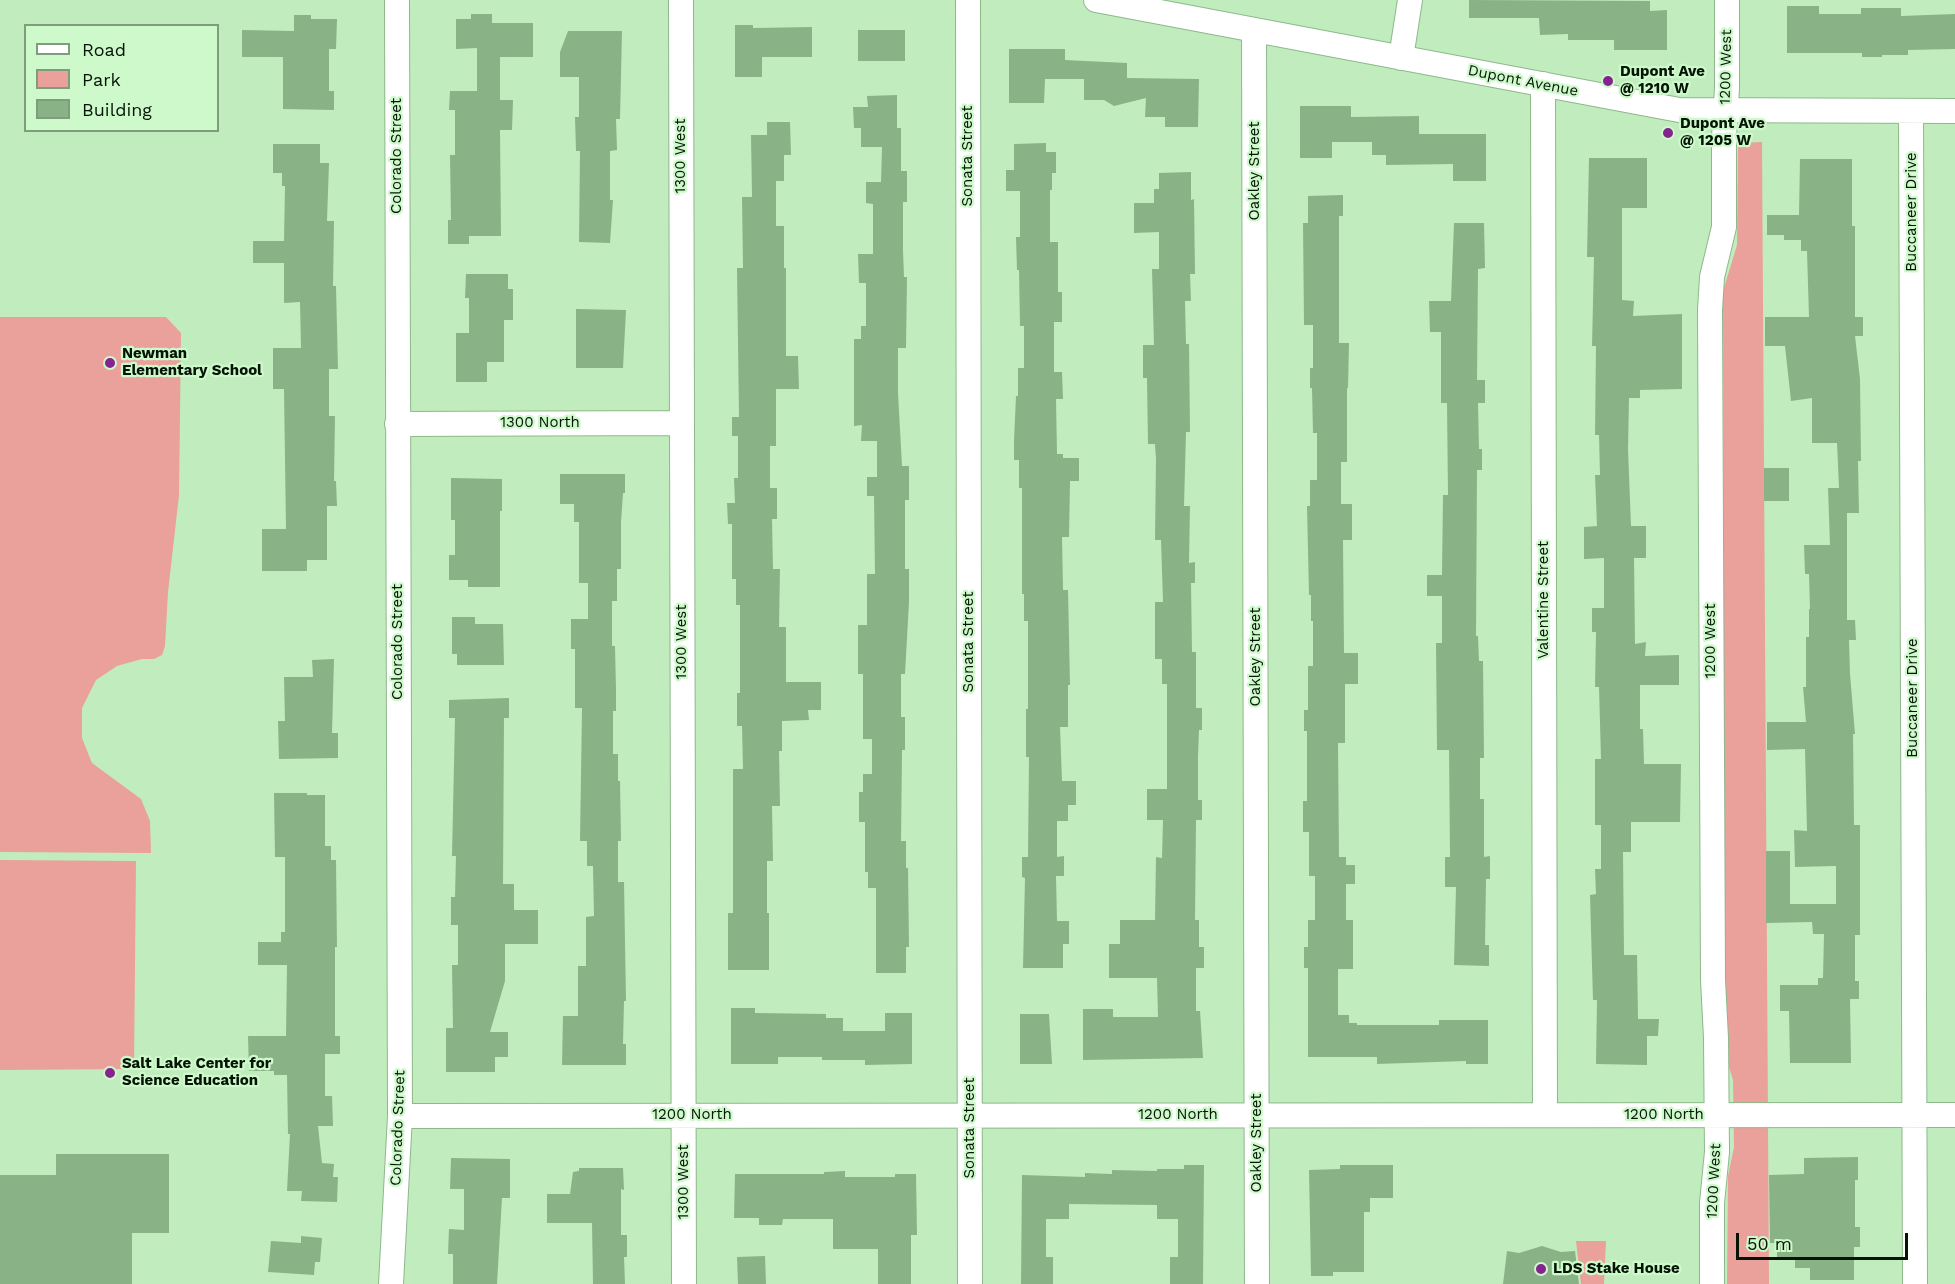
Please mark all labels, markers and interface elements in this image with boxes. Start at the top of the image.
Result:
legend [24,24,219,132]
street label: 1200 West [1716,29,1736,105]
text: Road [82,39,126,60]
street label: Dupont Avenue [1466,61,1580,101]
place label: Dupont Ave @ 1210 W [1620,63,1705,98]
text: Park [82,69,121,90]
marker: Dupont Ave @ 1210 W [1601,74,1615,88]
street label: Colorado Street [388,98,406,214]
text: Building [82,99,152,120]
street label: Sonata Street [959,105,977,207]
place label: Dupont Ave @ 1205 W [1680,115,1765,150]
street label: 1300 West [672,118,690,194]
street label: Oakley Street [1246,121,1264,221]
marker: Dupont Ave @ 1205 W [1661,126,1675,140]
street label: Buccaneer Drive [1903,152,1921,272]
place label: Newman Elementary School [122,345,262,380]
marker: Newman Elementary School [103,356,117,370]
street label: 1300 North [500,414,580,432]
street label: Valentine Street [1535,541,1553,659]
street label: Colorado Street [389,584,407,700]
street label: Sonata Street [960,591,978,693]
street label: 1200 West [1702,603,1720,679]
street label: 1300 West [673,604,691,680]
street label: Oakley Street [1247,607,1265,707]
street label: Buccaneer Drive [1904,638,1922,758]
place label: Salt Lake Center for Science Education [122,1055,271,1090]
marker: Salt Lake Center for Science Education [103,1066,117,1080]
street label: Colorado Street [387,1070,409,1186]
street label: Sonata Street [961,1077,979,1179]
street label: Oakley Street [1248,1093,1266,1193]
street label: 1200 North [652,1106,732,1124]
street label: 1200 North [1138,1106,1218,1124]
street label: 1200 North [1624,1106,1704,1124]
street label: 1200 West [1703,1143,1725,1219]
street label: 1300 West [675,1144,693,1220]
scale bar [1739,1221,1912,1259]
text: 50 m [1747,1233,1792,1254]
place label: LDS Stake House [1553,1260,1680,1278]
marker: LDS Stake House [1534,1262,1548,1276]

